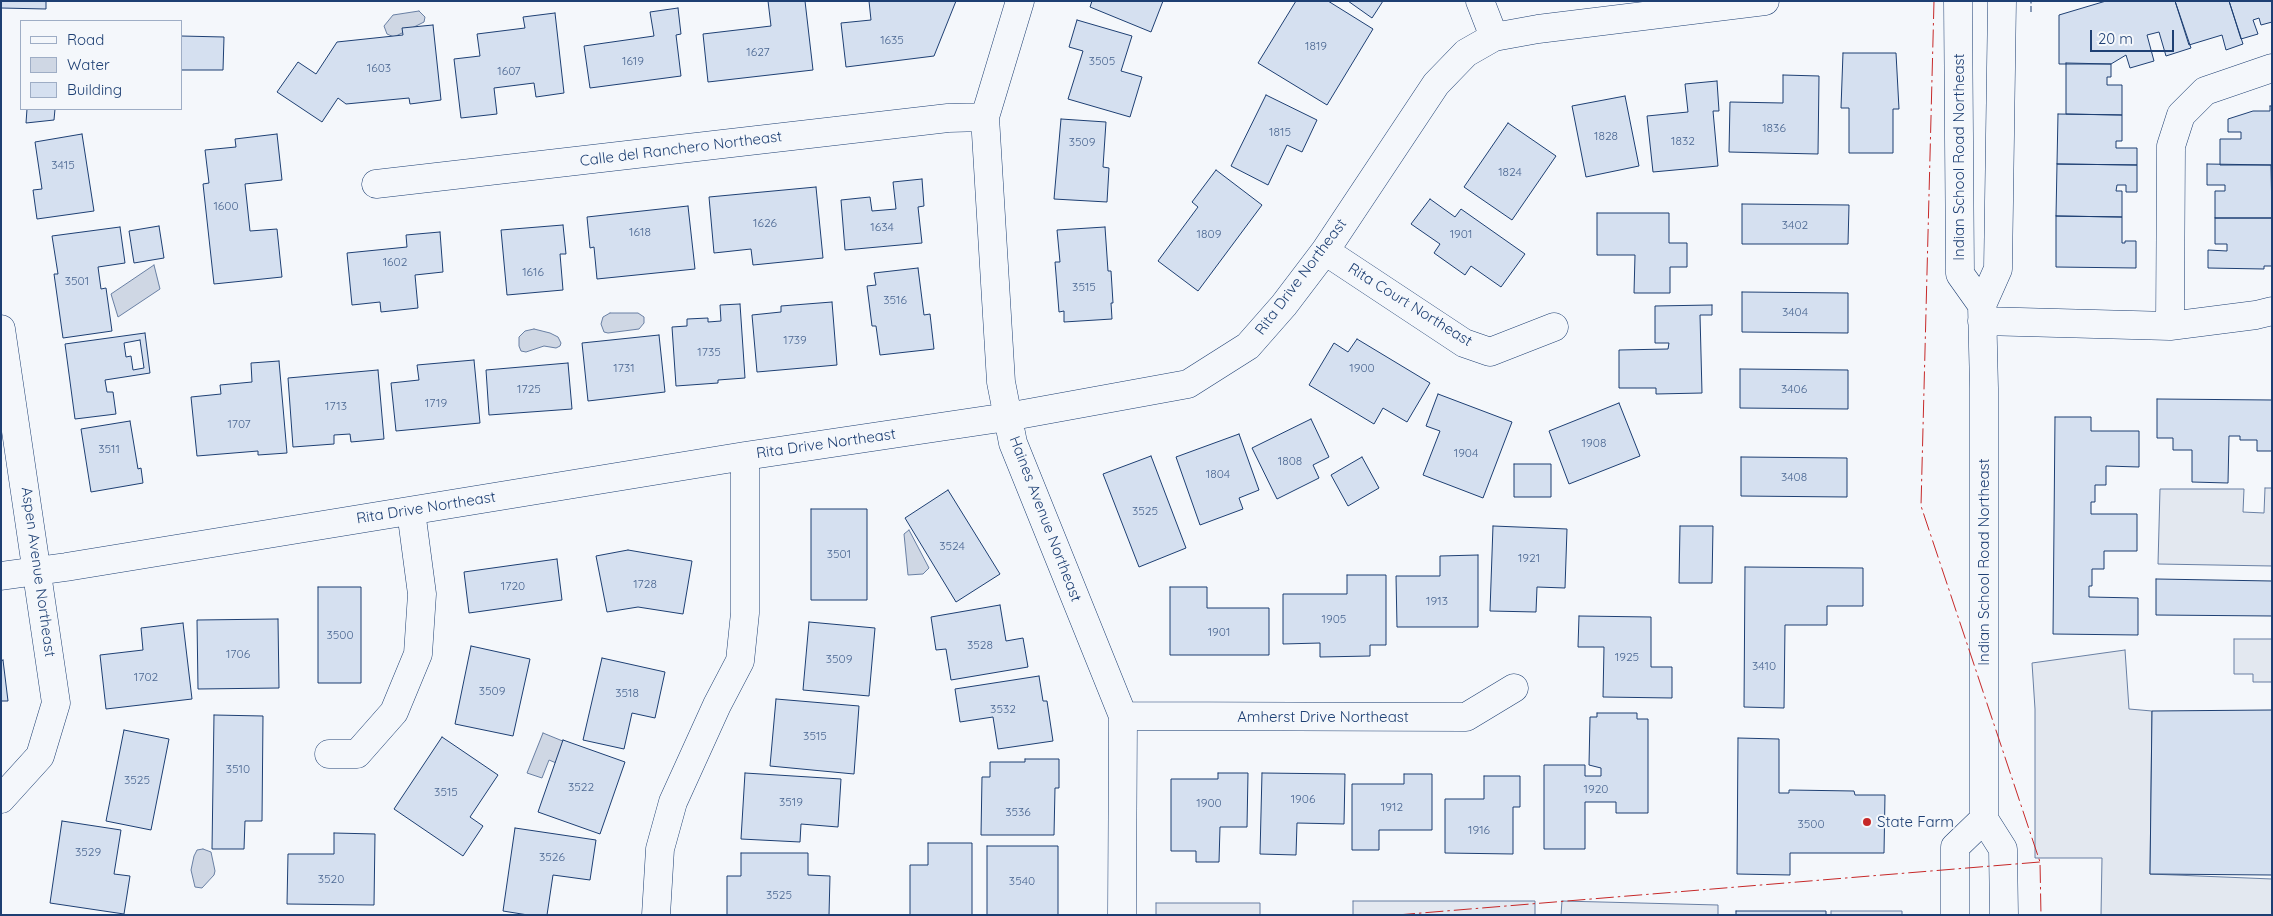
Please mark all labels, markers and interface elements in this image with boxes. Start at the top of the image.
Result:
legend [20,20,182,110]
scale bar [2093,20,2177,52]
text: 20 m [2098,29,2133,48]
text: Road [67,30,104,49]
house number: 1635 [880,33,904,47]
house number: 1819 [1305,39,1327,53]
house number: 1627 [746,45,770,59]
street label: Indian School Road Northeast [1950,53,1968,261]
house number: 1619 [622,54,644,68]
house number: 3505 [1089,54,1115,68]
text: Water [67,55,110,74]
house number: 1603 [367,61,391,75]
house number: 1607 [497,64,521,78]
text: Building [67,80,122,99]
house number: 1836 [1762,121,1786,135]
house number: 1815 [1269,125,1291,139]
street label: Calle del Ranchero Northeast [579,128,783,170]
house number: 1828 [1594,129,1618,143]
house number: 1832 [1671,134,1695,148]
house number: 3509 [1069,135,1095,149]
house number: 3415 [51,158,75,172]
house number: 1824 [1498,165,1522,179]
house number: 1600 [213,199,239,213]
street label: Rita Drive Northeast [1251,215,1351,339]
house number: 1626 [753,216,777,230]
house number: 3402 [1782,218,1808,232]
house number: 1634 [870,220,894,234]
house number: 1618 [629,225,651,239]
house number: 1809 [1197,227,1221,241]
house number: 1901 [1450,227,1472,241]
house number: 1602 [383,255,407,269]
street label: Rita Court Northeast [1345,259,1475,351]
house number: 1616 [522,265,544,279]
house number: 3501 [65,274,89,288]
house number: 3515 [1072,280,1096,294]
house number: 3516 [883,293,907,307]
house number: 3404 [1782,305,1808,319]
house number: 1739 [783,333,807,347]
house number: 1735 [697,345,721,359]
house number: 1731 [613,361,635,375]
house number: 1900 [1349,361,1375,375]
house number: 1725 [517,382,541,396]
house number: 3406 [1781,382,1807,396]
house number: 1719 [425,396,447,410]
house number: 1713 [325,399,347,413]
house number: 1707 [227,417,251,431]
street label: Rita Drive Northeast [755,425,897,463]
street label: Haines Avenue Northeast [1005,434,1085,604]
house number: 1908 [1582,436,1606,450]
house number: 3511 [98,442,120,456]
house number: 1904 [1454,446,1478,460]
house number: 1808 [1278,454,1302,468]
street label: Indian School Road Northeast [1975,458,1993,666]
house number: 1804 [1206,467,1230,481]
house number: 3408 [1781,470,1807,484]
street label: Aspen Avenue Northeast [17,486,59,658]
street label: Rita Drive Northeast [355,488,497,528]
house number: 3525 [1132,504,1158,518]
house number: 3524 [939,539,965,553]
house number: 3501 [827,547,851,561]
house number: 1921 [1518,551,1540,565]
house number: 1728 [633,577,657,591]
house number: 1720 [501,579,525,593]
house number: 1913 [1426,594,1448,608]
house number: 1905 [1322,612,1346,626]
house number: 1901 [1208,625,1230,639]
house number: 3500 [326,628,354,642]
house number: 3528 [967,638,993,652]
house number: 1706 [226,647,250,661]
house number: 1925 [1615,650,1639,664]
house number: 3509 [826,652,852,666]
house number: 3410 [1752,659,1776,673]
house number: 1702 [134,670,158,684]
house number: 3509 [479,684,505,698]
house number: 3518 [615,686,639,700]
house number: 3532 [990,702,1016,716]
street label: Amherst Drive Northeast [1237,708,1409,726]
house number: 3515 [803,729,827,743]
house number: 3510 [226,762,250,776]
house number: 3525 [124,773,150,787]
house number: 3522 [568,780,594,794]
house number: 1920 [1584,782,1608,796]
house number: 3515 [434,785,458,799]
house number: 1906 [1291,792,1315,806]
house number: 3519 [779,795,803,809]
house number: 1900 [1196,796,1222,810]
house number: 1912 [1381,800,1403,814]
house number: 3536 [1005,805,1031,819]
place label: State Farm [1877,813,1954,831]
marker: State Farm [1861,816,1873,828]
house number: 3500 [1797,817,1825,831]
house number: 1916 [1468,823,1490,837]
house number: 3529 [75,845,101,859]
house number: 3526 [539,850,565,864]
house number: 3520 [318,872,344,886]
house number: 3540 [1009,874,1035,888]
house number: 3525 [766,888,792,902]

